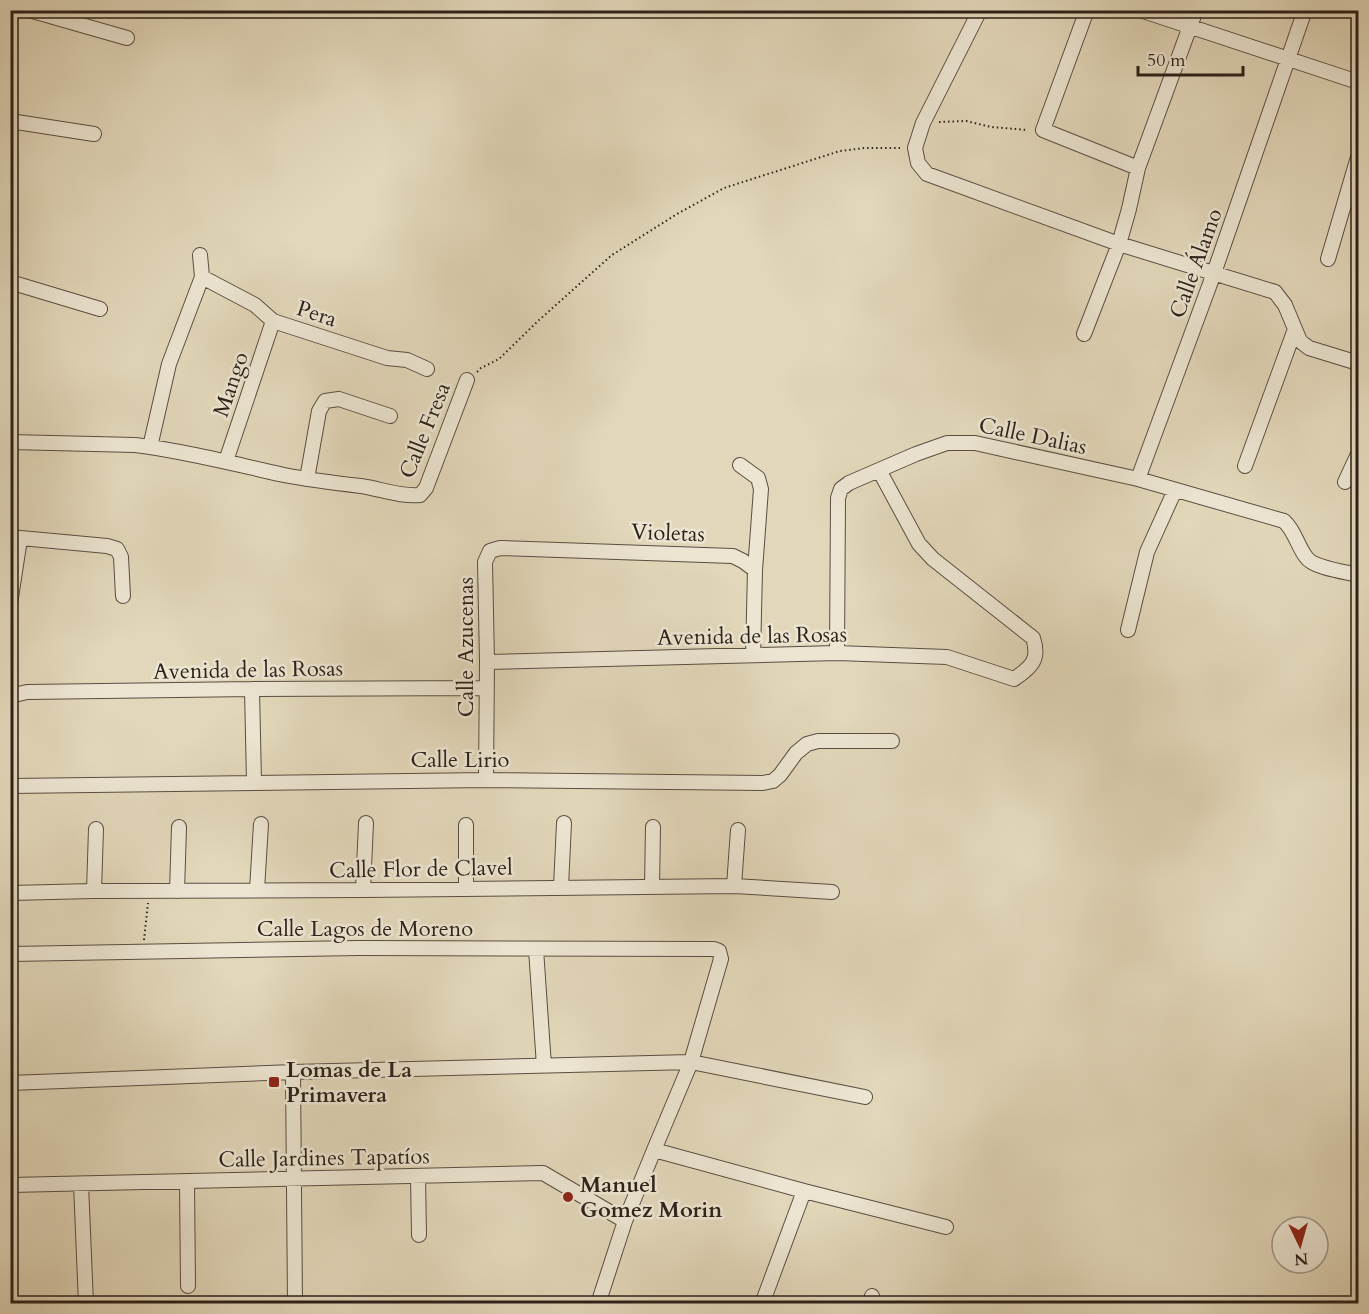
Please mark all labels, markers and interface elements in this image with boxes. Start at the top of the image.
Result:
scale bar [1138,39,1243,77]
text: 50 m [1147,48,1186,73]
street label: Calle Álamo [1162,204,1230,322]
street label: Pera [293,293,341,335]
street label: Mango [206,348,256,421]
street label: Calle Fresa [392,378,458,483]
street label: Calle Dalias [976,410,1089,462]
street label: Violetas [631,517,705,549]
street label: Calle Azucenas [451,577,481,717]
street label: Avenida de las Rosas [657,619,847,653]
street label: Avenida de las Rosas [153,653,343,687]
street label: Calle Lirio [410,745,510,775]
street label: Calle Flor de Clavel [329,852,513,886]
street label: Calle Lagos de Moreno [257,914,473,944]
place label: Lomas de La Primavera [286,1055,412,1110]
marker: Lomas de La Primavera [267,1075,281,1089]
street label: Calle Jardines Tapatíos [218,1141,430,1175]
place label: Manuel Gomez Morin [580,1170,723,1225]
marker: Manuel Gomez Morin [561,1190,575,1204]
north arrow [1270,1215,1330,1275]
text: N [1293,1247,1309,1271]

